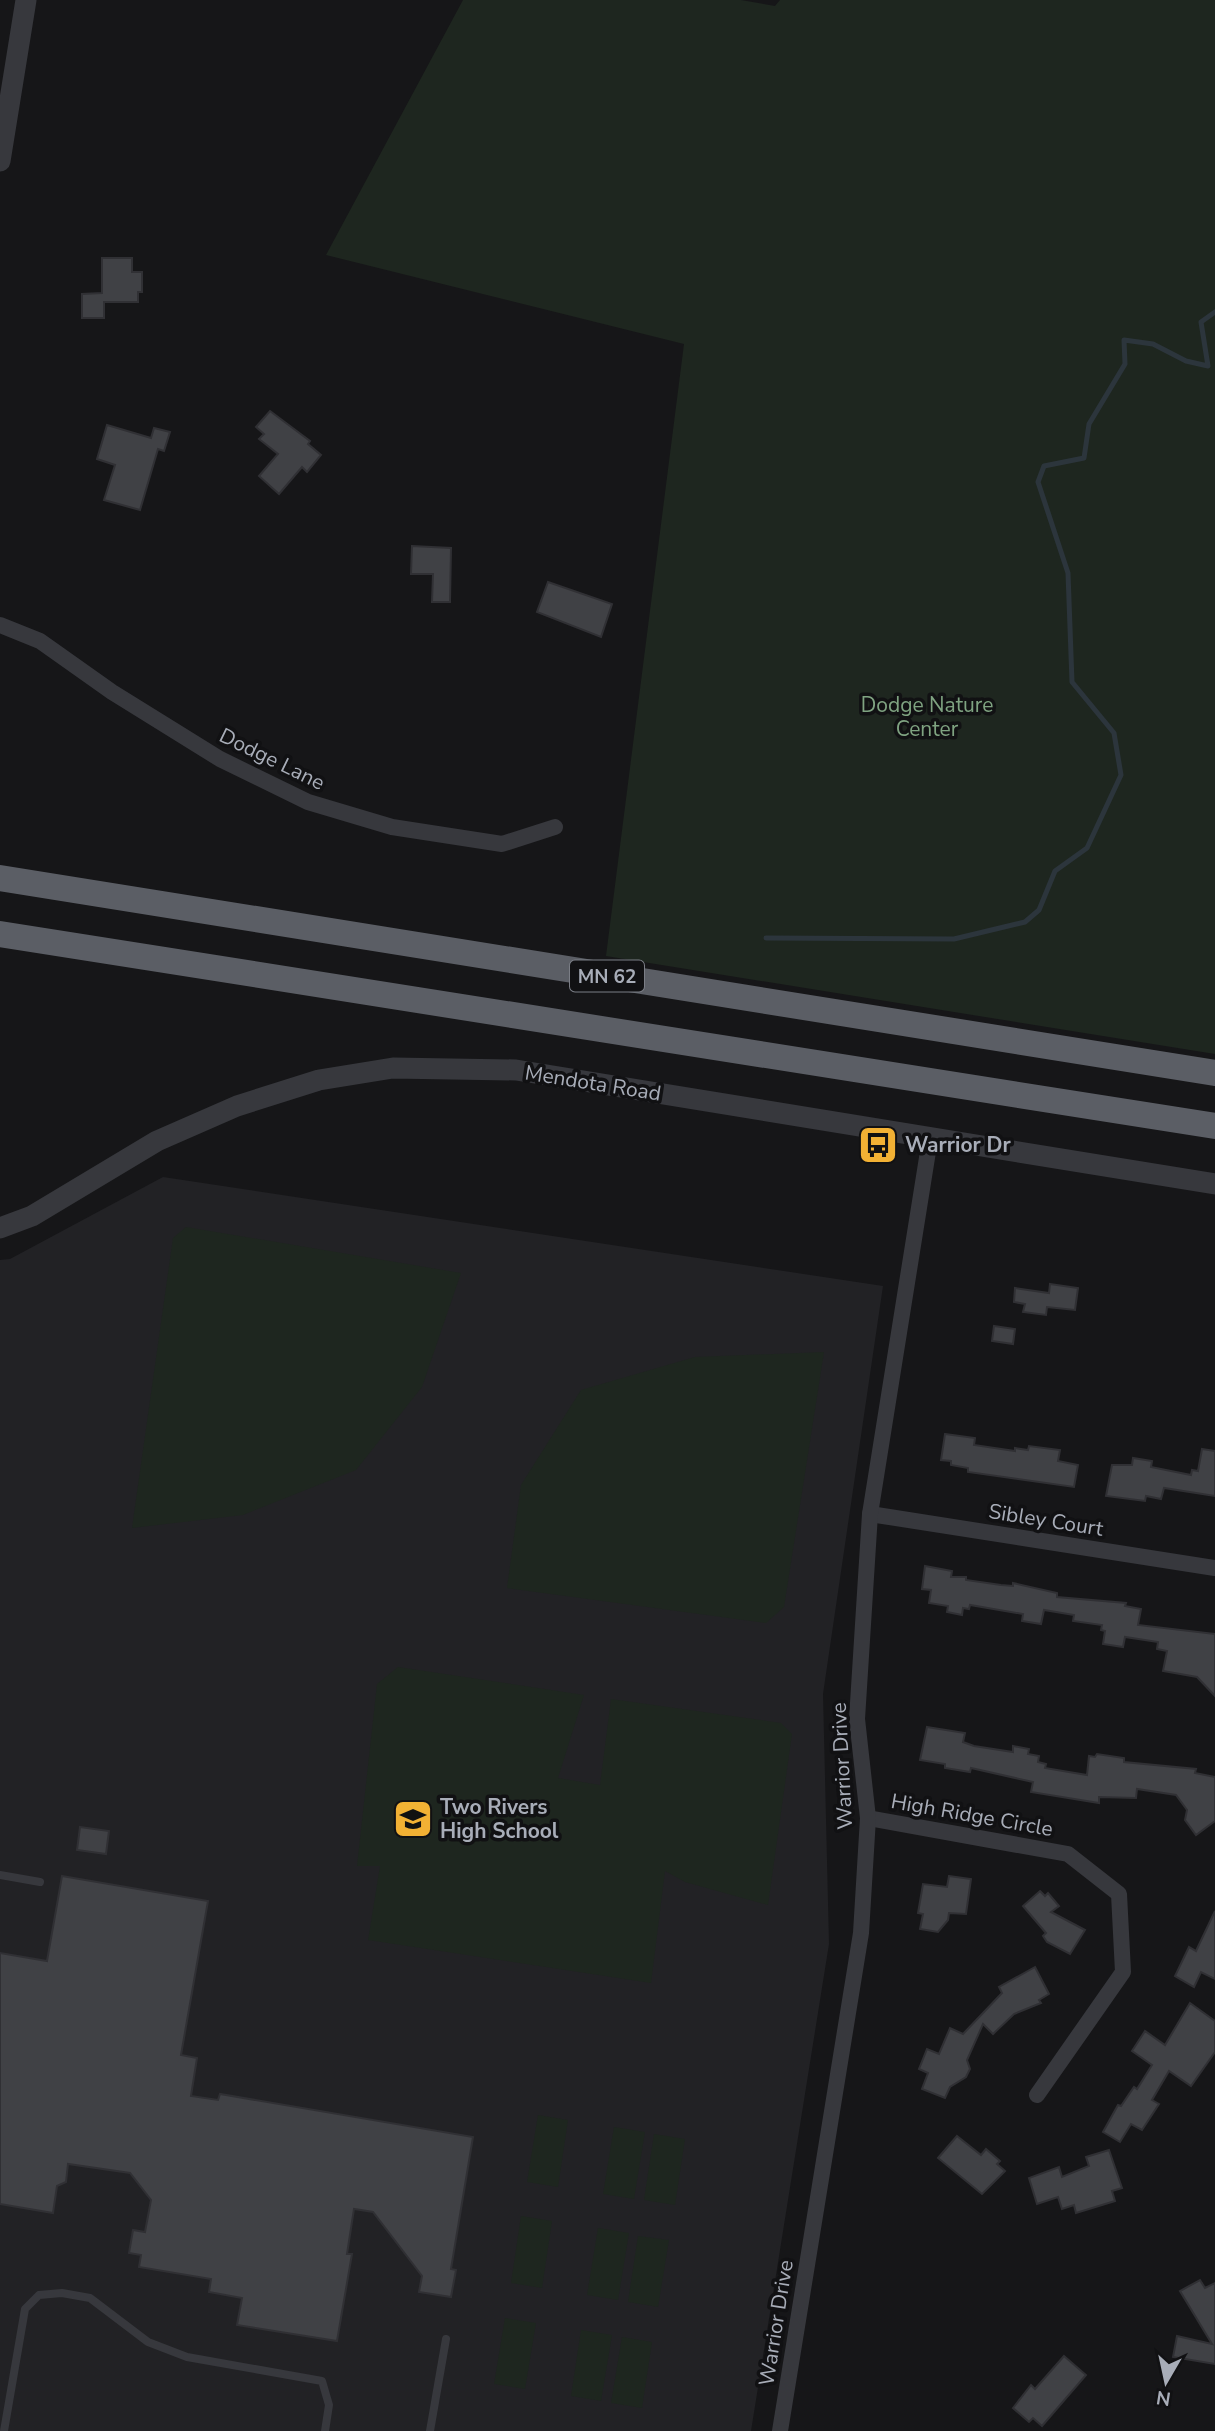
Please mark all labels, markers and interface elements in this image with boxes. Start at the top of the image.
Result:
park label: Dodge Nature Center [861,691,993,743]
street label: Dodge Lane [215,721,329,797]
road number: MN 62 [570,960,644,992]
street label: Mendota Road [523,1058,663,1108]
bus stop icon: Warrior Dr [857,1124,899,1166]
place label: Warrior Dr [905,1131,1011,1159]
street label: Sibley Court [987,1497,1106,1543]
street label: Warrior Drive [825,1702,859,1830]
street label: High Ridge Circle [889,1787,1055,1843]
place label: Two Rivers High School [440,1793,559,1845]
school or university icon: Two Rivers High School [392,1798,434,1840]
street label: Warrior Drive [752,2258,800,2388]
north arrow [1131,2347,1201,2417]
text: N [1154,2384,1173,2412]

